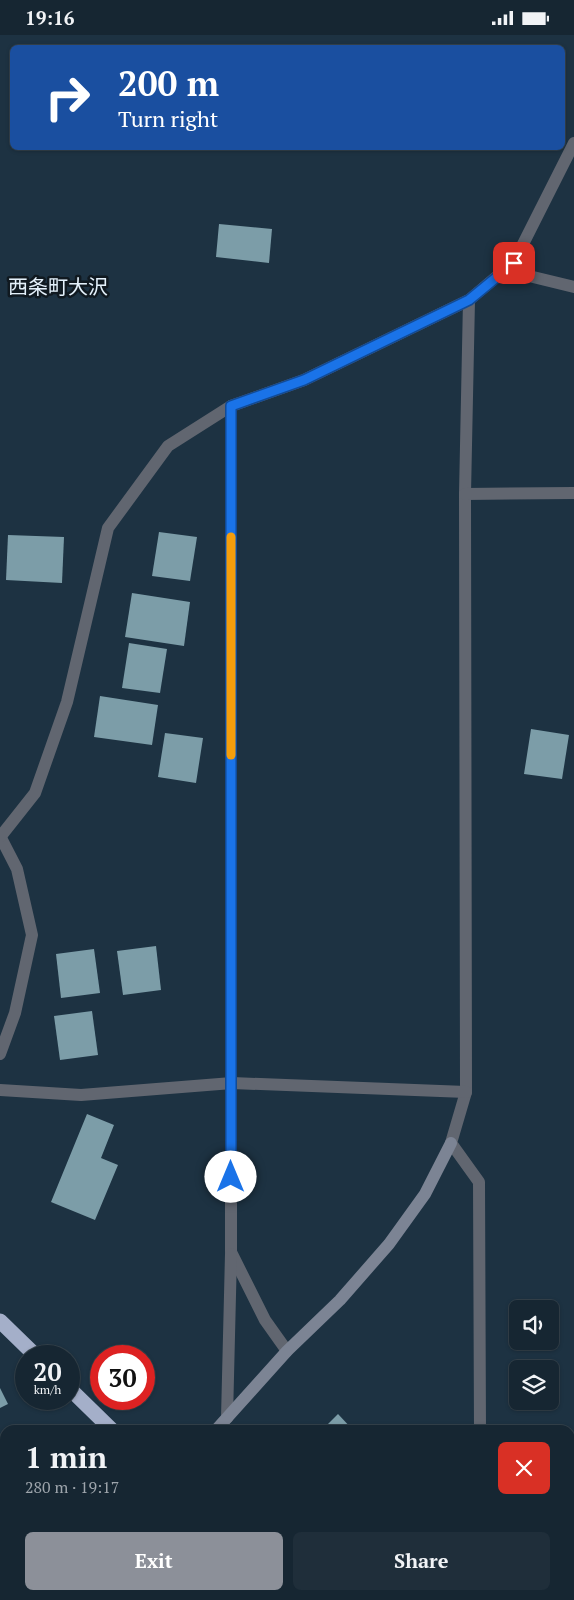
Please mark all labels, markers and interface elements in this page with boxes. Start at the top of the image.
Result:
text: 19:16 [25,5,74,30]
text: 200 m [118,60,219,106]
icon: right [35,65,100,130]
text: Turn right [118,104,218,133]
pin [493,242,535,284]
icon: arrive [500,249,528,277]
district label: 西条町大沢 [8,273,108,300]
position arrow [204,1150,256,1202]
map controls [509,1300,559,1410]
button: sound [509,1300,559,1350]
speed limit sign: 30 [90,1345,155,1410]
text: 20 [33,1355,62,1388]
button: layers [509,1360,559,1410]
text: km/h [34,1382,61,1397]
text: 1 min [25,1437,107,1477]
button: close [498,1442,550,1494]
text: 280 m · 19:17 [25,1476,119,1498]
button: Exit [25,1532,283,1590]
button: Share [293,1532,550,1590]

